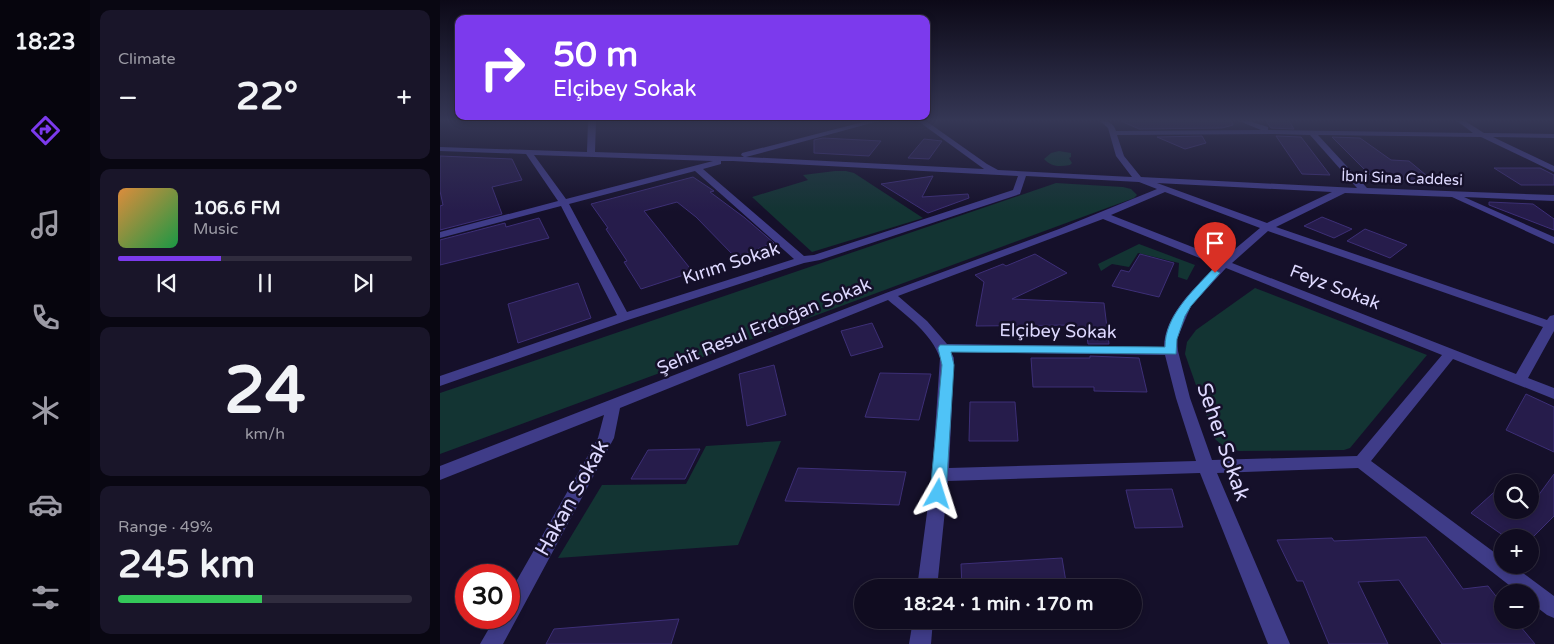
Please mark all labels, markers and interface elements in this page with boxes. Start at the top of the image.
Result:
text: 18:23 [15,29,75,55]
text: 50 m [553,34,638,76]
icon: right [470,35,535,100]
text: Climate [118,49,176,69]
text: 22° [236,74,298,120]
text: Elçibey Sokak [553,76,697,102]
text: − [118,81,138,115]
text: + [396,81,412,115]
icon: directions [28,113,63,148]
street label: İbni Sina Caddesi [1341,167,1463,189]
text: 106.6 FM [193,197,281,219]
icon: music [28,207,63,242]
text: Music [193,219,238,239]
pin [1194,222,1236,273]
icon: arrive [1201,229,1229,257]
street label: Kırım Sokak [680,237,782,289]
street label: Feyz Sokak [1287,260,1384,314]
icon: previous [153,269,181,297]
icon: pause [251,269,279,297]
icon: next [349,269,377,297]
street label: Şehit Resul Erdoğan Sokak [654,273,874,379]
icon: phone [28,300,63,335]
street label: Elçibey Sokak [999,319,1117,343]
text: 24 [224,352,306,431]
street label: Seher Sokak [1191,380,1255,504]
icon: climate [28,393,63,428]
text: km/h [245,424,285,444]
street label: Hakan Sokak [530,435,614,561]
position arrow [911,467,963,519]
map controls [1494,474,1539,629]
button: search [1494,474,1539,519]
icon: car [28,487,63,522]
text: Range · 49% [118,517,213,537]
button: + [1494,529,1539,574]
text: 245 km [118,542,255,588]
speed limit sign: 30 [455,564,520,629]
icon: filters [28,580,63,615]
button: − [1494,584,1539,629]
text: 18:24 · 1 min · 170 m [902,593,1094,615]

